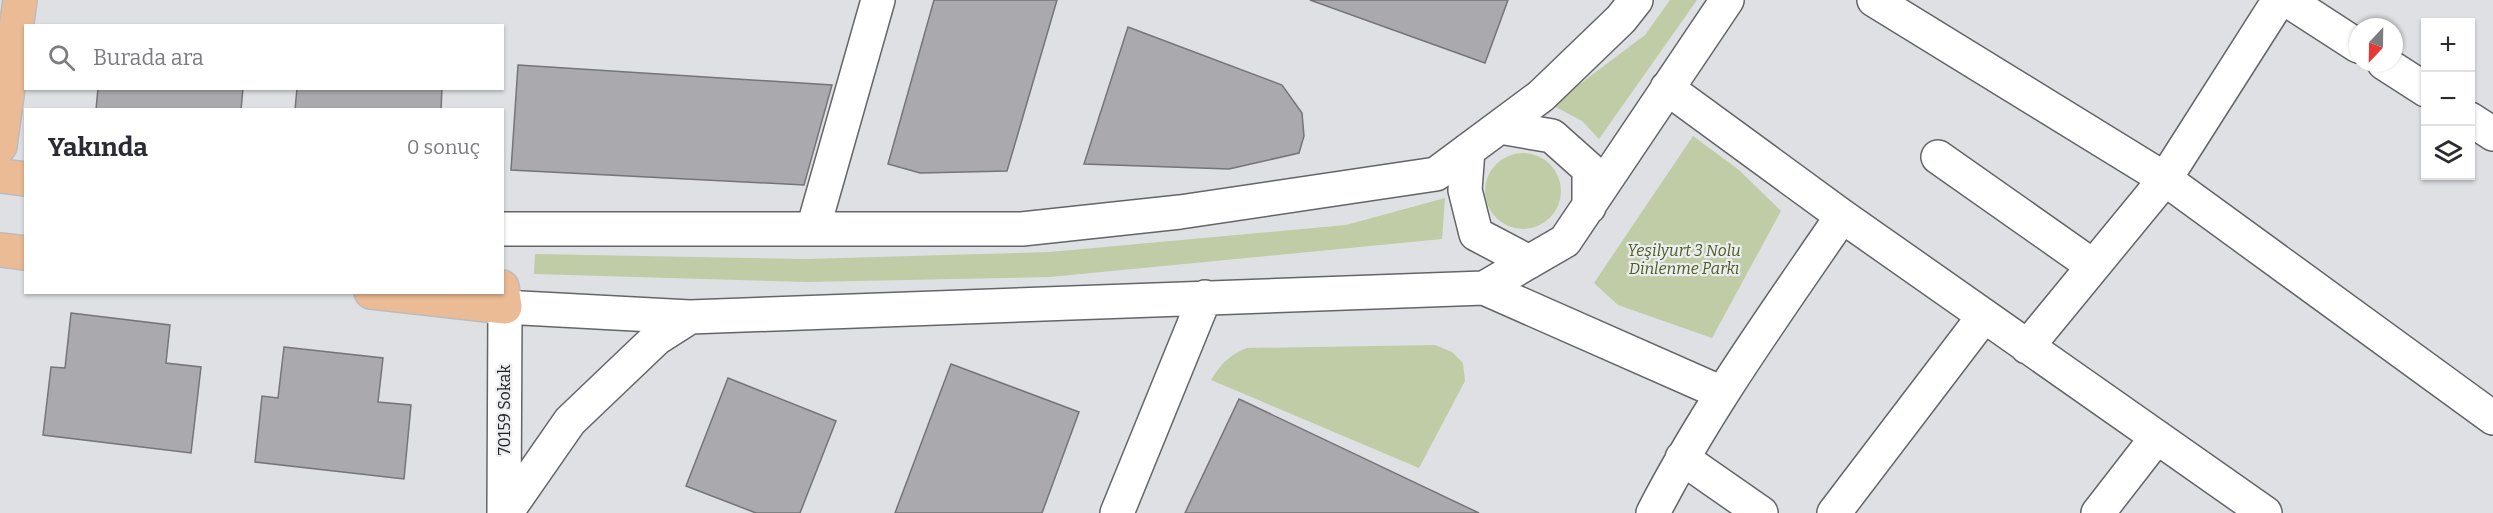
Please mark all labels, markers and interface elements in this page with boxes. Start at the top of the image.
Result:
north arrow [2349,18,2403,72]
map controls [2421,18,2475,180]
button: + [2421,18,2475,72]
search box [24,24,504,90]
icon: search [45,41,78,74]
text: Burada ara [93,44,204,71]
button: − [2421,72,2475,126]
button: layers [2421,126,2475,180]
text: Yakında [48,132,148,163]
text: 0 sonuç [407,135,480,159]
park label: Yeşilyurt 3 Nolu Dinlenme Parkı [1627,241,1741,278]
street label: 70159 Sokak [495,365,514,455]

